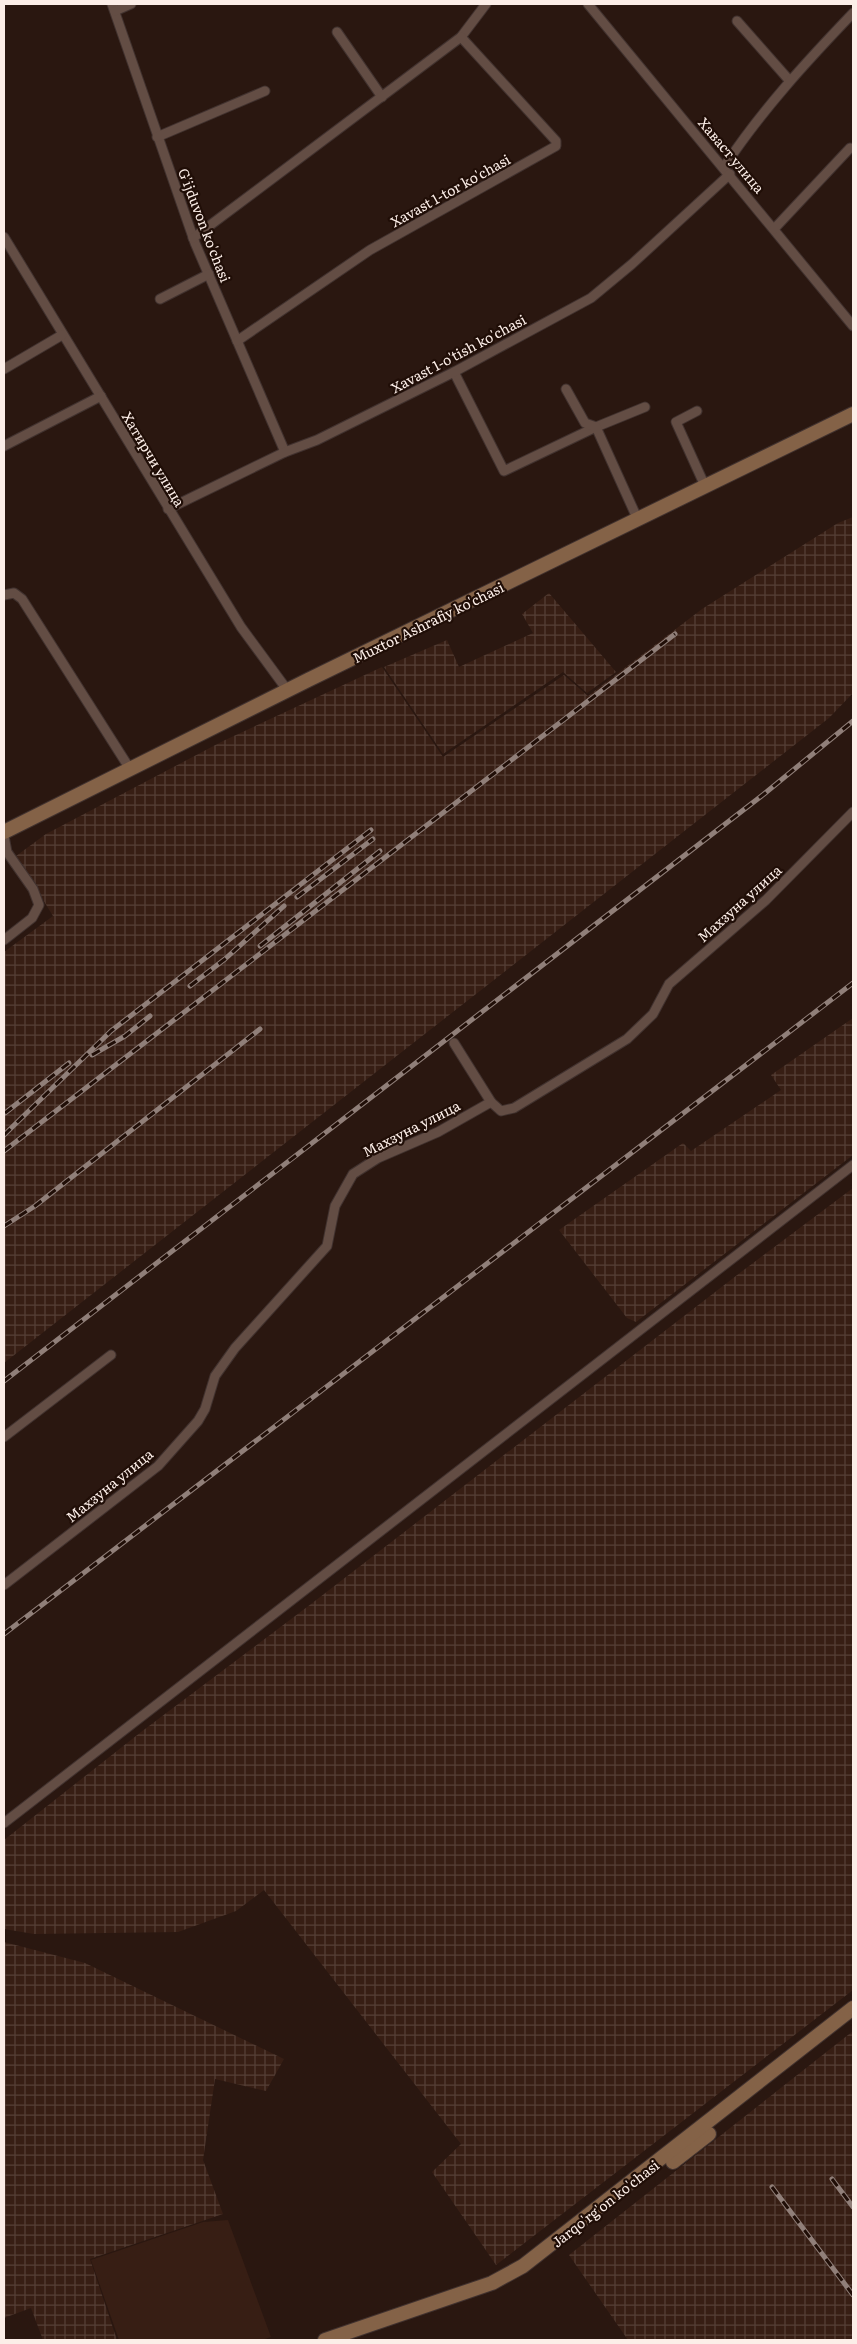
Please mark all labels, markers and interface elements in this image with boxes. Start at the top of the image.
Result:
street label: Хаваст улица [694,113,770,198]
street label: Xavast 1-tor ko'chasi [386,149,514,231]
street label: G'ijduvon ko'chasi [174,165,236,285]
street label: Xavast 1-o'tish ko'chasi [387,309,529,397]
street label: Хатирчи улица [118,408,190,511]
street label: Muxtor Ashrafiy ko'chasi [349,576,507,667]
street label: Махзуна улица [693,860,786,946]
street label: Махзуна улица [359,1095,464,1161]
street label: Махзуна улица [61,1443,157,1526]
street label: Jarqo'rg'on ko'chasi [547,2154,663,2251]

